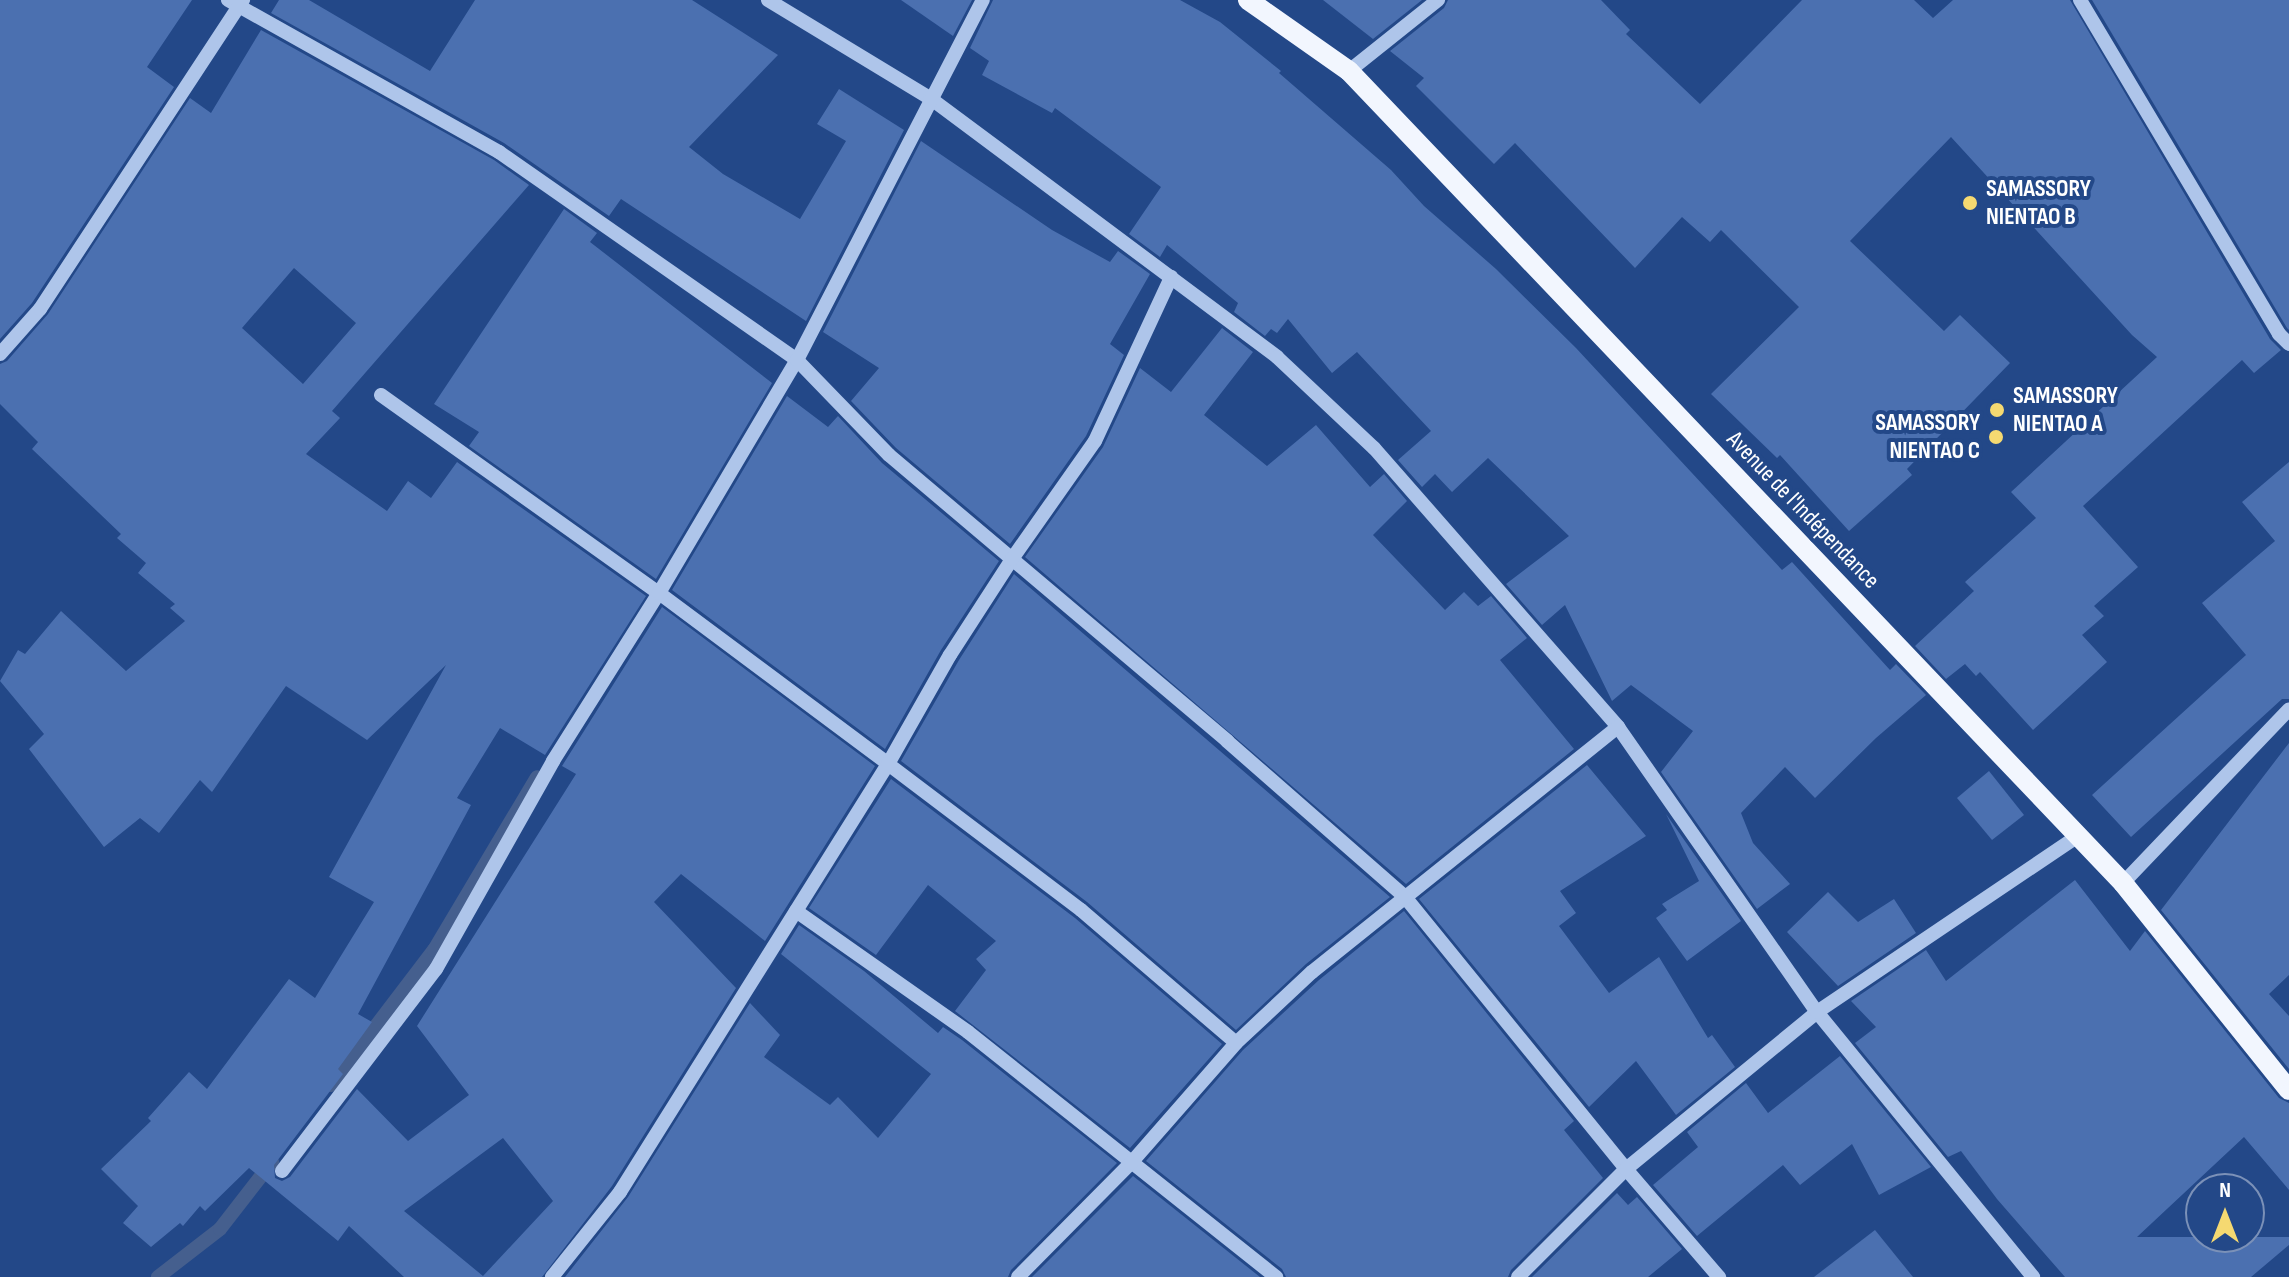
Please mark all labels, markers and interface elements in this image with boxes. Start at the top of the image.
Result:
place label: SAMASSORY NIENTAO B [1986,175,2091,231]
marker: SAMASSORY NIENTAO B [1961,194,1979,212]
place label: SAMASSORY NIENTAO A [2013,382,2118,438]
marker: SAMASSORY NIENTAO A [1988,401,2006,419]
place label: SAMASSORY NIENTAO C [1875,409,1980,465]
street label: Avenue de l'Indépendance [1721,425,1885,595]
marker: SAMASSORY NIENTAO C [1987,428,2005,446]
north arrow [2185,1173,2265,1253]
text: N [2219,1177,2231,1204]

